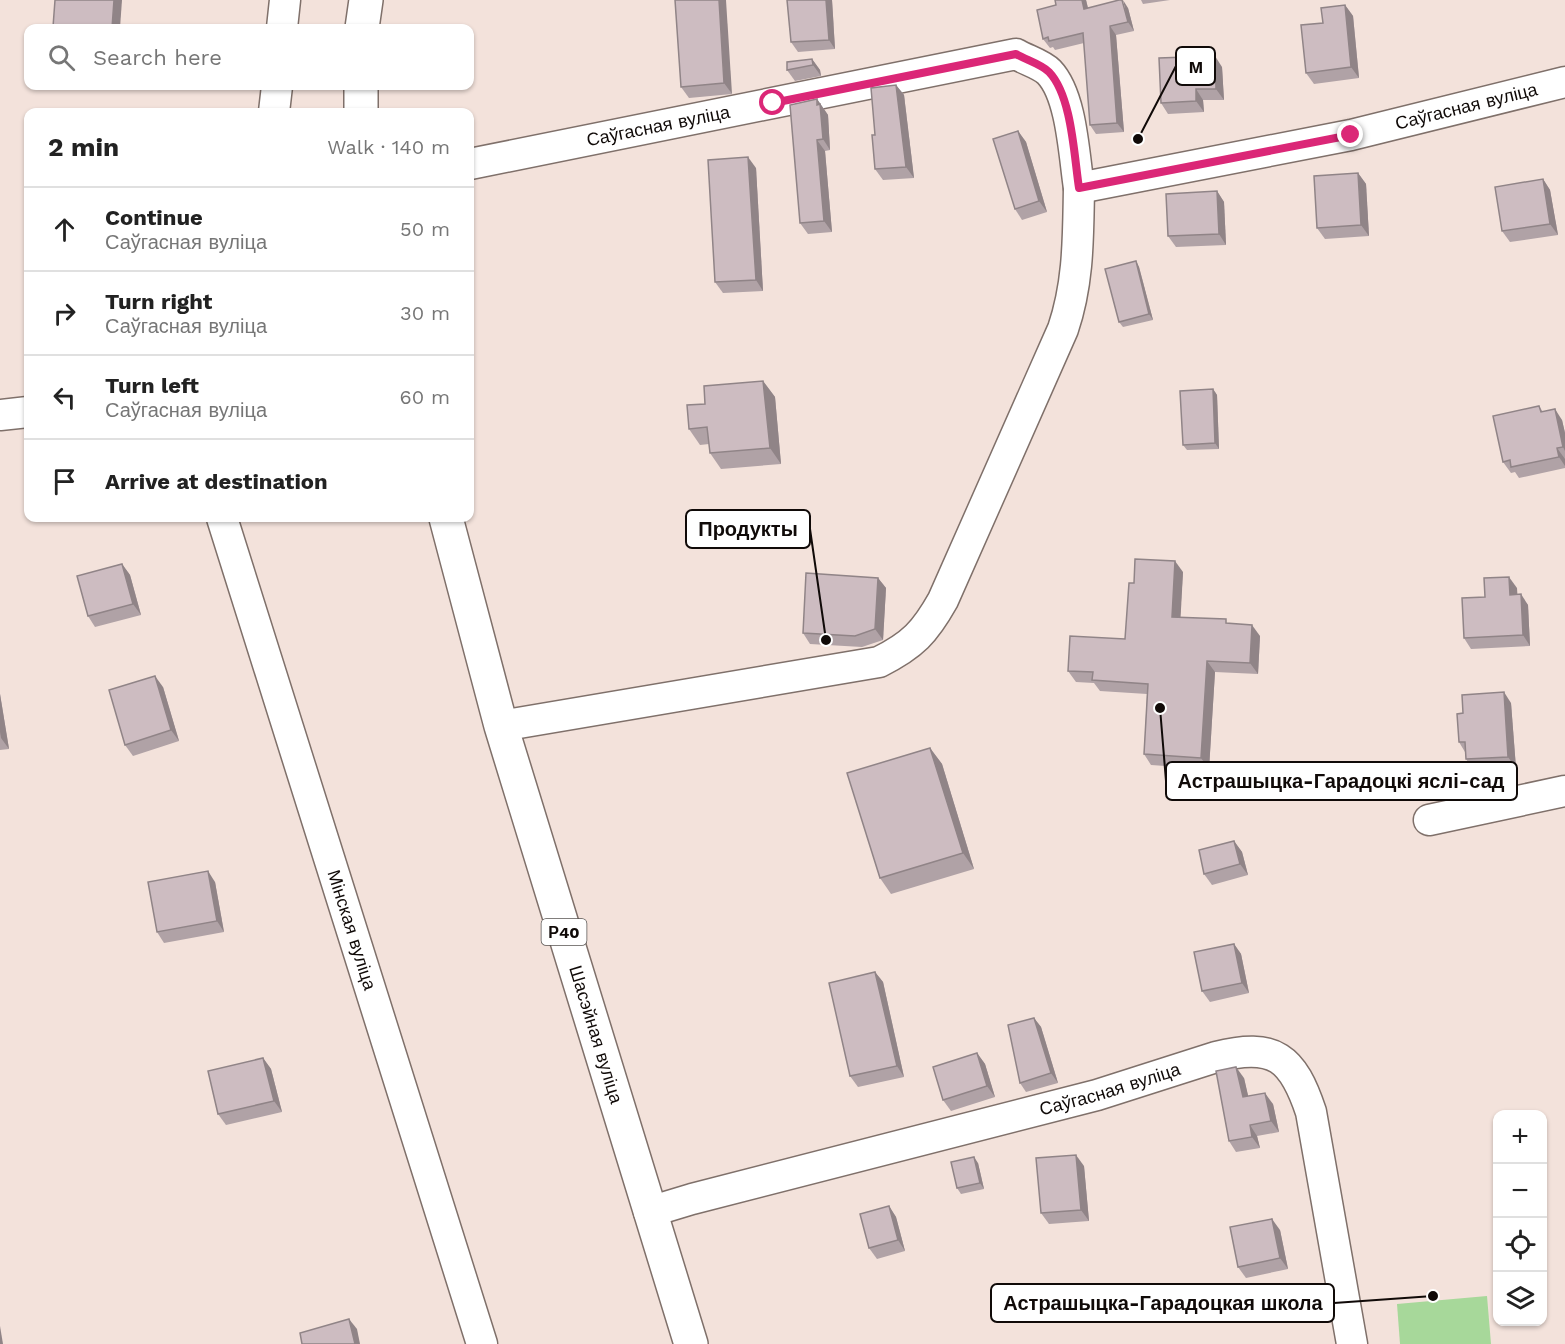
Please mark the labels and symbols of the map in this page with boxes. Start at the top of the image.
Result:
callout: м [1176,47,1215,85]
text: м [1189,54,1203,78]
street label: Саўгасная вуліца [1393,78,1540,134]
route start [759,89,785,115]
street label: Саўгасная вуліца [585,101,733,150]
route end [1337,121,1363,147]
callout: Продукты [686,510,810,548]
text: Продукты [698,517,798,541]
callout: Астрашыцка-Гарадоцкі яслі-сад [1166,762,1517,800]
text: Астрашыцка-Гарадоцкі яслі-сад [1177,769,1505,793]
street label: Мінская вуліца [323,867,381,994]
road number: Р40 [542,919,586,945]
street label: Шасэйная вуліца [565,963,628,1107]
street label: Саўгасная вуліца [1037,1058,1184,1119]
callout: Астрашыцка-Гарадоцкая школа [991,1284,1334,1322]
text: Астрашыцка-Гарадоцкая школа [1003,1291,1324,1315]

